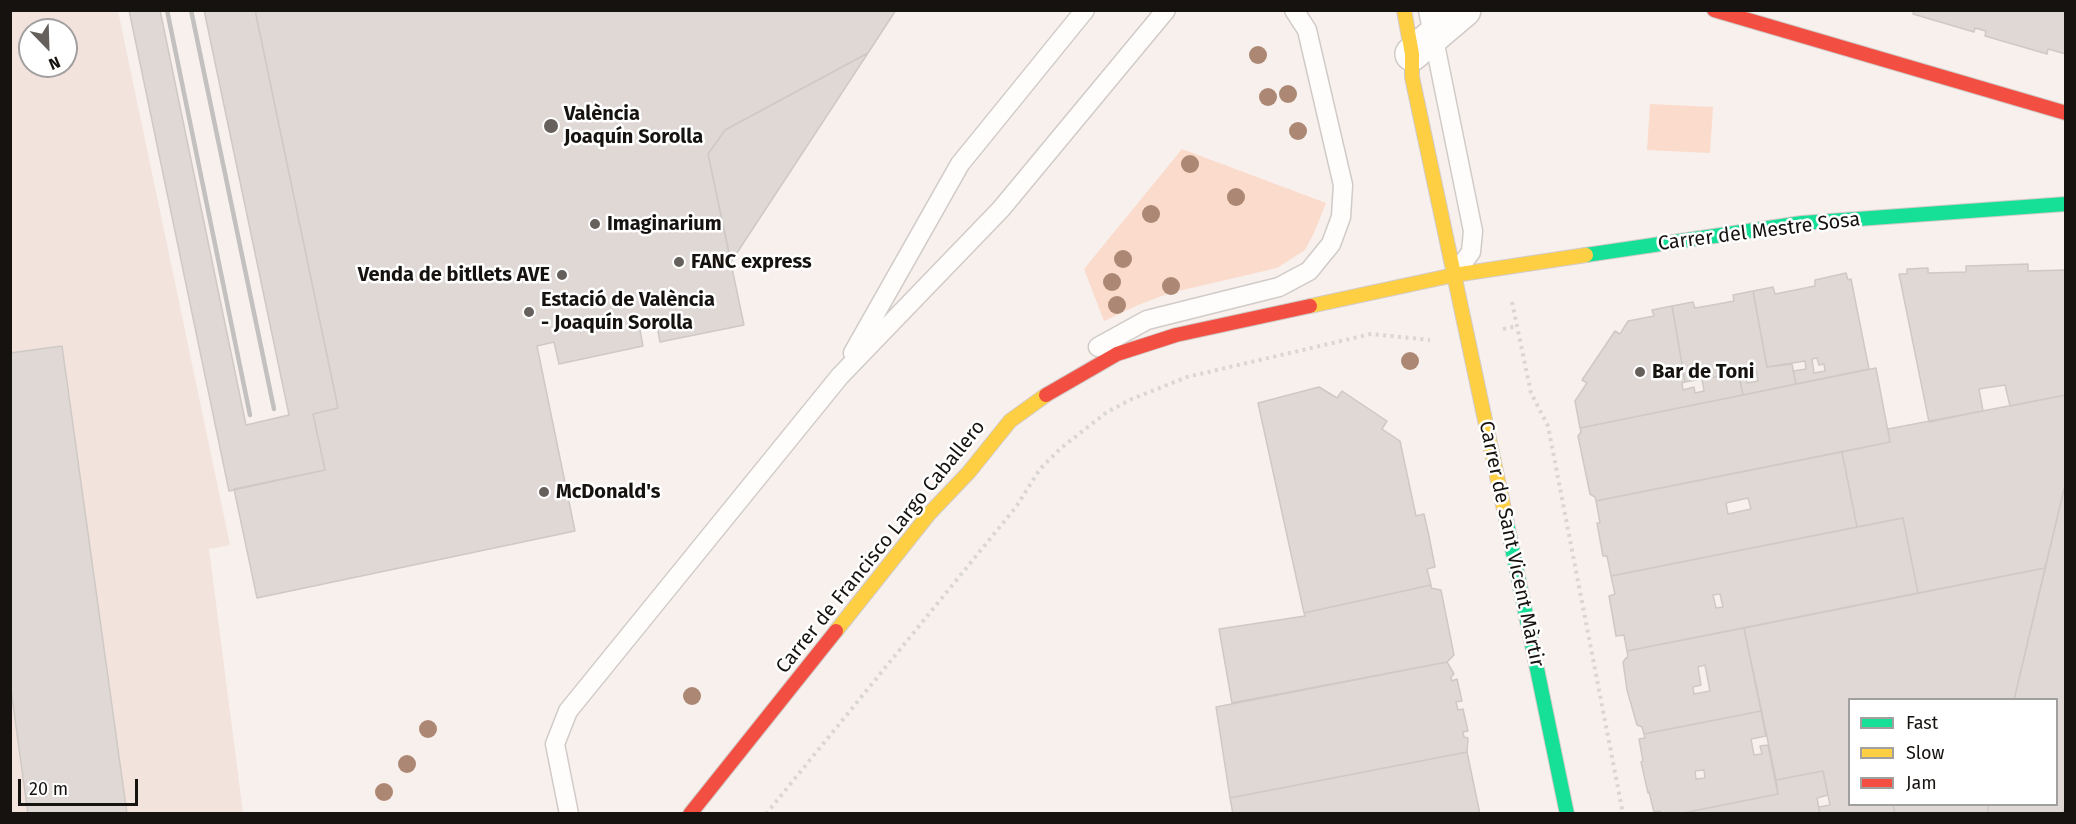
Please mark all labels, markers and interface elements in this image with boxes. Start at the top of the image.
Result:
north arrow [18,18,78,78]
text: N [46,52,63,74]
place label: València Joaquín Sorolla [564,102,703,149]
marker: València Joaquín Sorolla [542,117,560,135]
street label: Carrer del Mestre Sosa [1656,208,1862,256]
place label: Imaginarium [607,212,722,236]
marker: Imaginarium [588,217,602,231]
place label: FANC express [691,250,812,274]
marker: FANC express [672,255,686,269]
place label: Venda de bitllets AVE [358,263,550,287]
marker: Venda de bitllets AVE [555,268,569,282]
place label: Estació de València - Joaquín Sorolla [541,288,715,335]
marker: Estació de València - Joaquín Sorolla [522,305,536,319]
place label: Bar de Toni [1652,360,1754,384]
marker: Bar de Toni [1633,365,1647,379]
street label: Carrer de Francisco Largo Caballero [771,416,991,678]
street label: Carrer de Sant Vicent Màrtir [1473,419,1549,669]
place label: McDonald's [556,480,660,504]
marker: McDonald's [537,485,551,499]
legend [1848,698,2058,806]
text: Fast [1906,712,1938,734]
text: Slow [1906,742,1944,764]
scale bar [21,767,141,805]
text: Jam [1906,772,1937,794]
text: 20 m [29,778,68,800]

